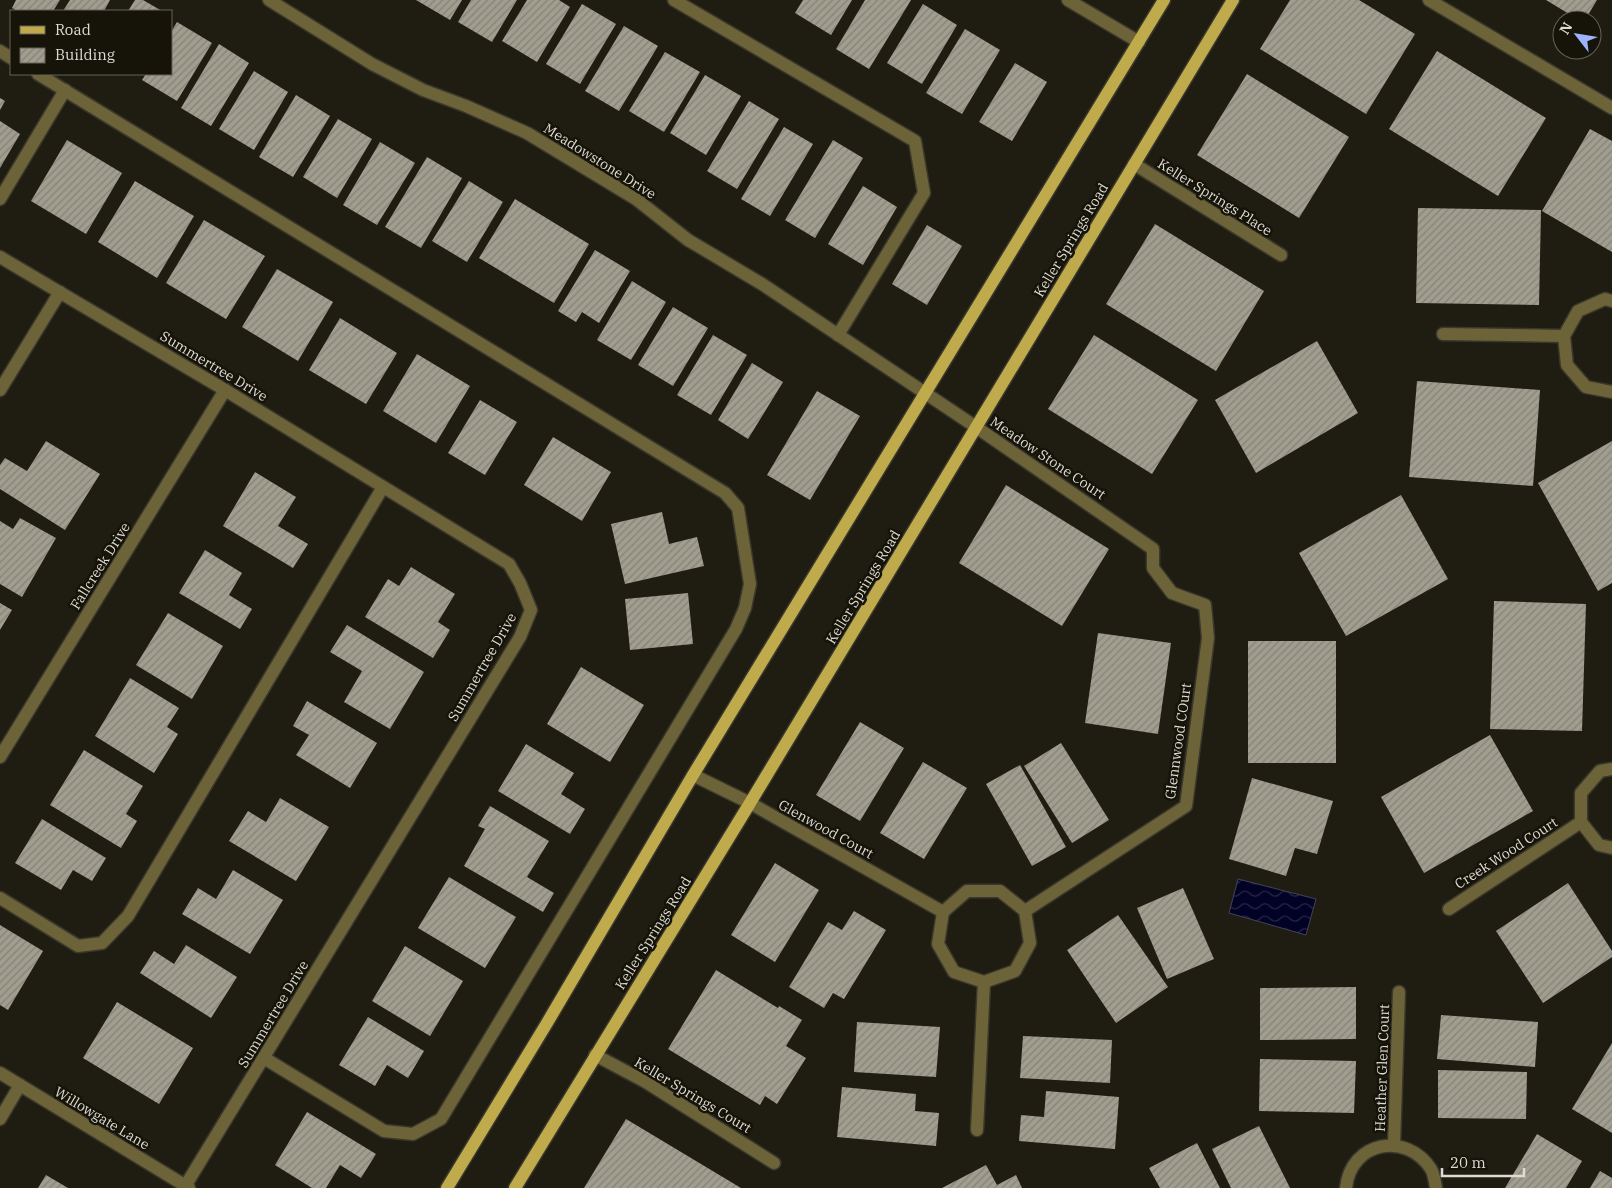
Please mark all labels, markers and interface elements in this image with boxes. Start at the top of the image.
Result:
legend [10,10,172,75]
north arrow [1552,10,1602,60]
text: N [1555,19,1576,38]
text: Road [55,20,91,39]
text: Building [55,45,115,64]
street label: Meadowstone Drive [540,119,660,203]
street label: Keller Springs Place [1154,155,1276,239]
street label: Keller Springs Road [1030,179,1112,300]
street label: Summertree Drive [157,327,271,405]
street label: Meadow Stone Court [987,413,1109,503]
street label: Fallcreek Drive [66,519,134,613]
street label: Keller Springs Road [822,526,904,647]
street label: Summertree Drive [444,610,520,724]
street label: Glennwood COurt [1161,682,1195,800]
street label: Glenwood Court [775,795,877,863]
street label: Creek Wood Court [1451,813,1561,893]
street label: Keller Springs Road [611,873,695,993]
street label: Summertree Drive [234,957,312,1071]
street label: Heather Glen Court [1371,1004,1393,1132]
street label: Keller Springs Court [631,1053,755,1137]
street label: Willowgate Lane [51,1083,153,1153]
scale bar [1442,1146,1524,1178]
text: 20 m [1450,1153,1486,1172]

